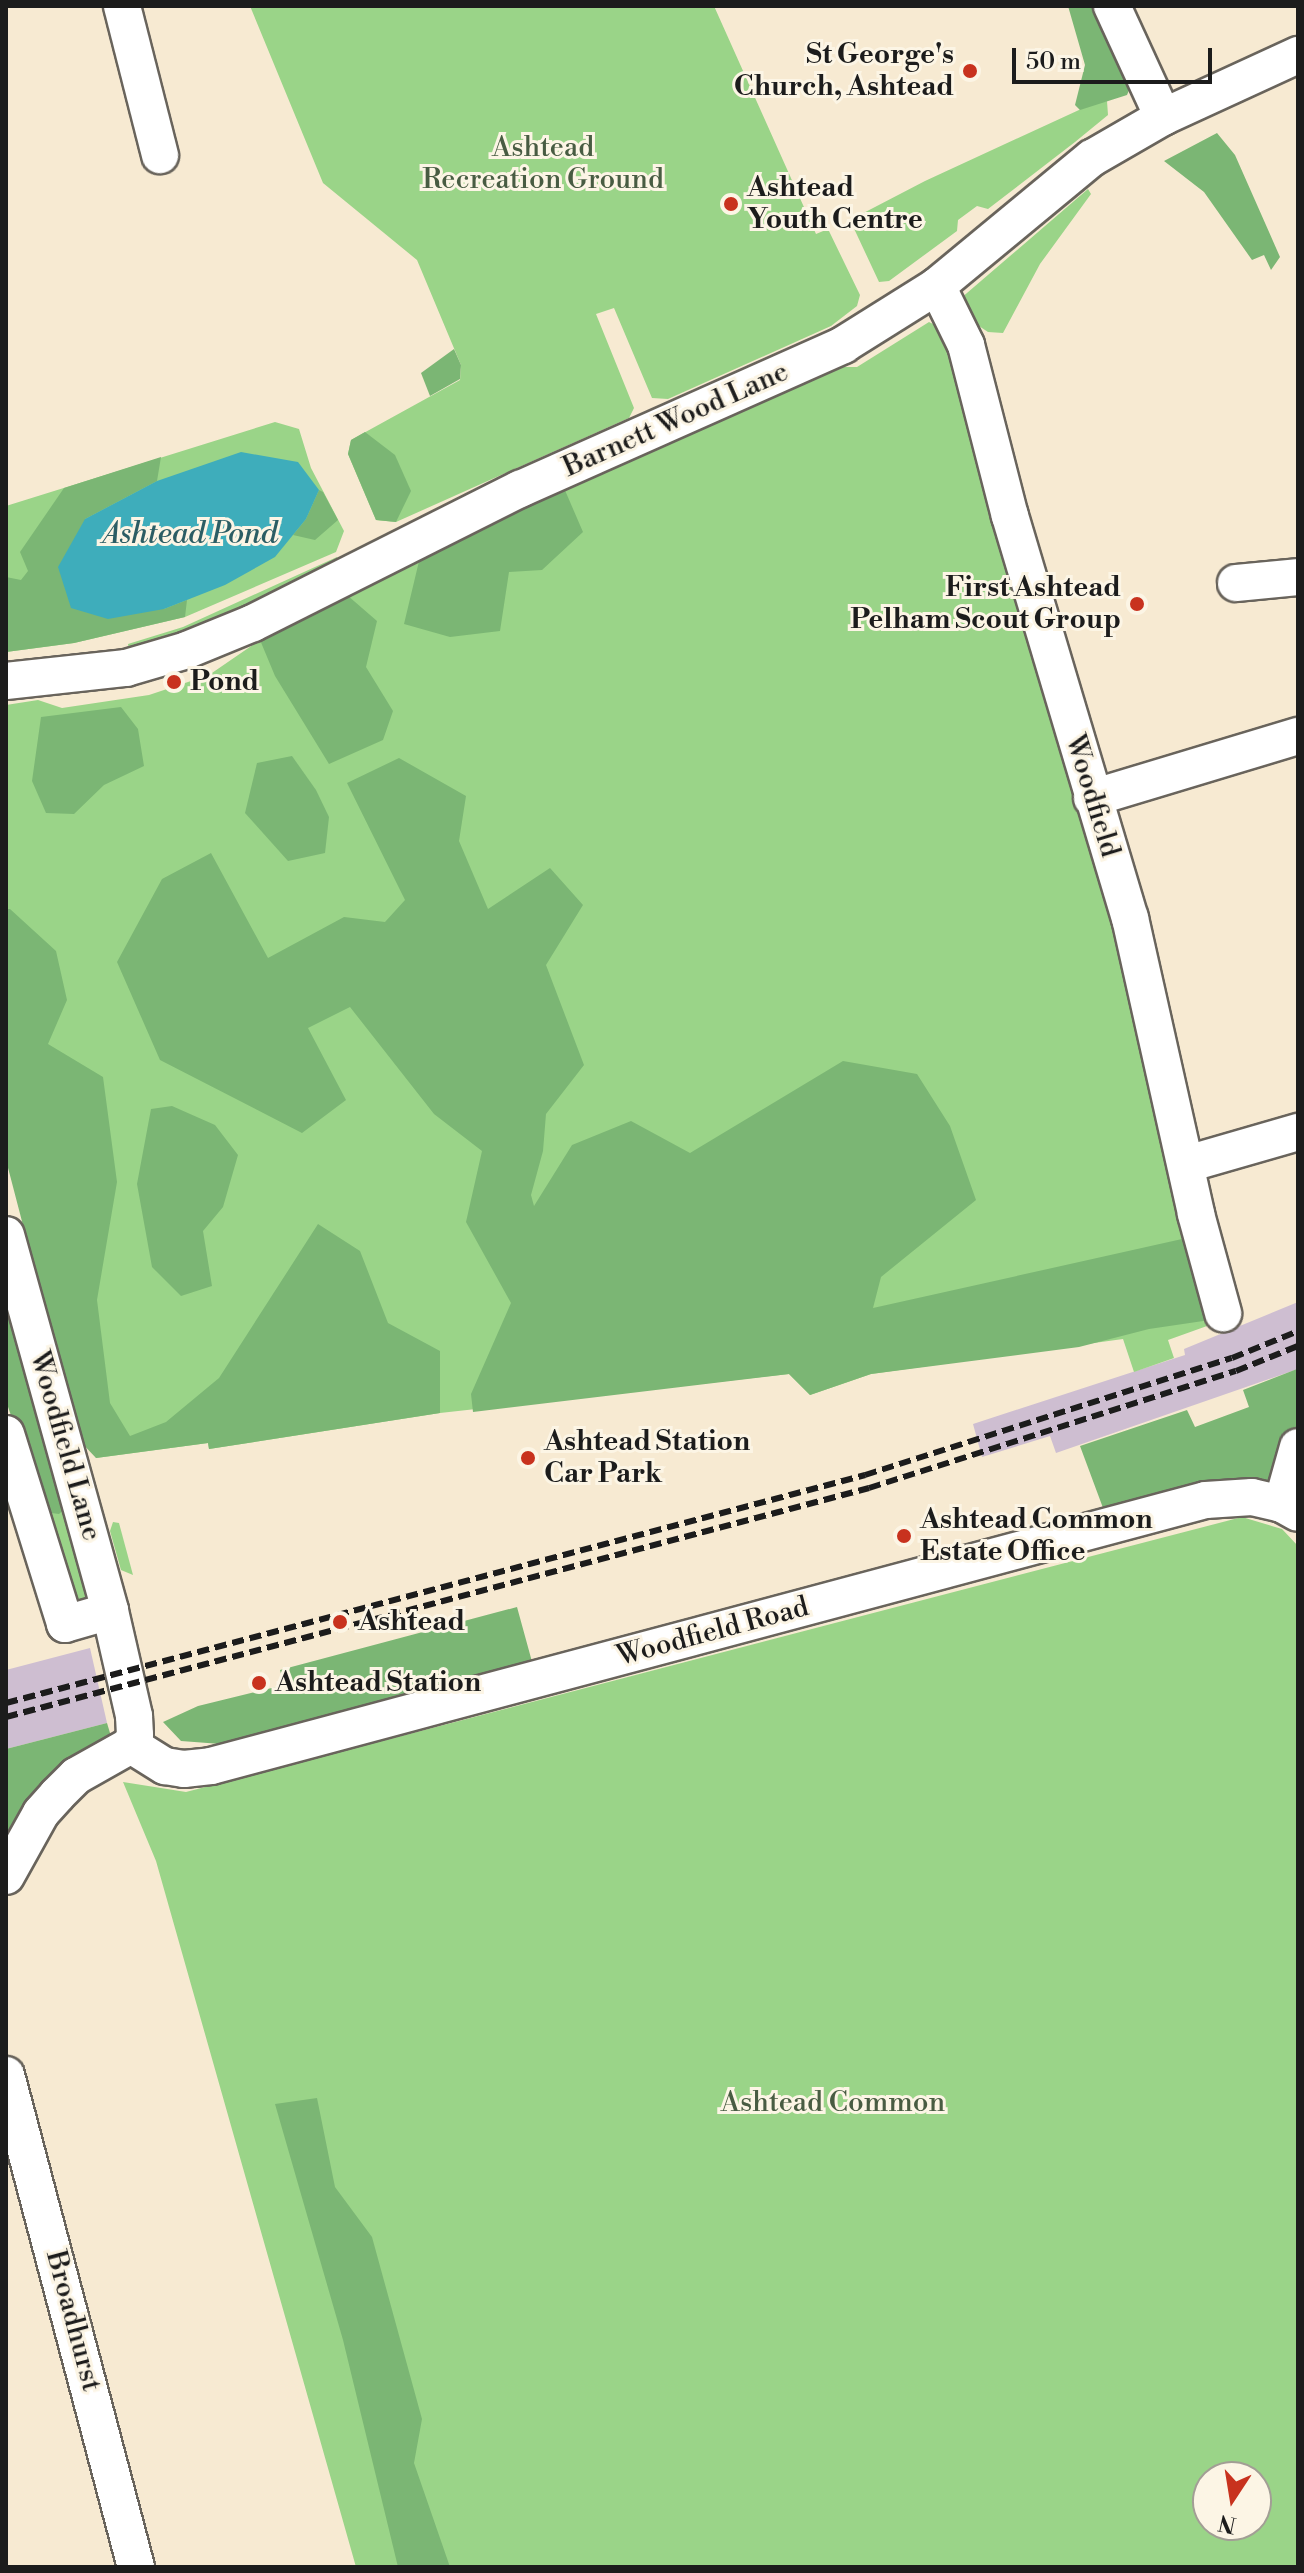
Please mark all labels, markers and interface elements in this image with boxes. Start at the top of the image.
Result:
scale bar [1016,32,1216,82]
place label: St George's Church, Ashtead [734,38,954,104]
text: 50 m [1026,47,1081,77]
marker: St George's Church, Ashtead [961,62,979,80]
park label: Ashtead Recreation Ground [422,131,664,197]
place label: Ashtead Youth Centre [747,171,923,237]
marker: Ashtead Youth Centre [722,195,740,213]
street label: Barnett Wood Lane [558,355,794,485]
water label: Ashtead Pond [102,516,278,552]
place label: First Ashtead Pelham Scout Group [850,571,1121,637]
marker: First Ashtead Pelham Scout Group [1128,595,1146,613]
place label: Pond [190,665,259,699]
marker: Pond [165,673,183,691]
street label: Woodfield [1057,731,1127,861]
street label: Woodfield Lane [22,1347,108,1545]
place label: Ashtead Station Car Park [544,1425,750,1491]
marker: Ashtead Station Car Park [519,1449,537,1467]
place label: Ashtead Common Estate Office [920,1503,1153,1569]
marker: Ashtead Common Estate Office [895,1527,913,1545]
street label: Woodfield Road [613,1590,813,1674]
place label: Ashtead [358,1605,465,1639]
marker: Ashtead [329,1611,351,1633]
place label: Ashtead Station [275,1666,481,1700]
marker: Ashtead Station [250,1674,268,1692]
park label: Ashtead Common [721,2086,945,2120]
street label: Broadhurst [38,2247,108,2395]
north arrow [1192,2461,1272,2541]
text: N [1216,2508,1239,2538]

